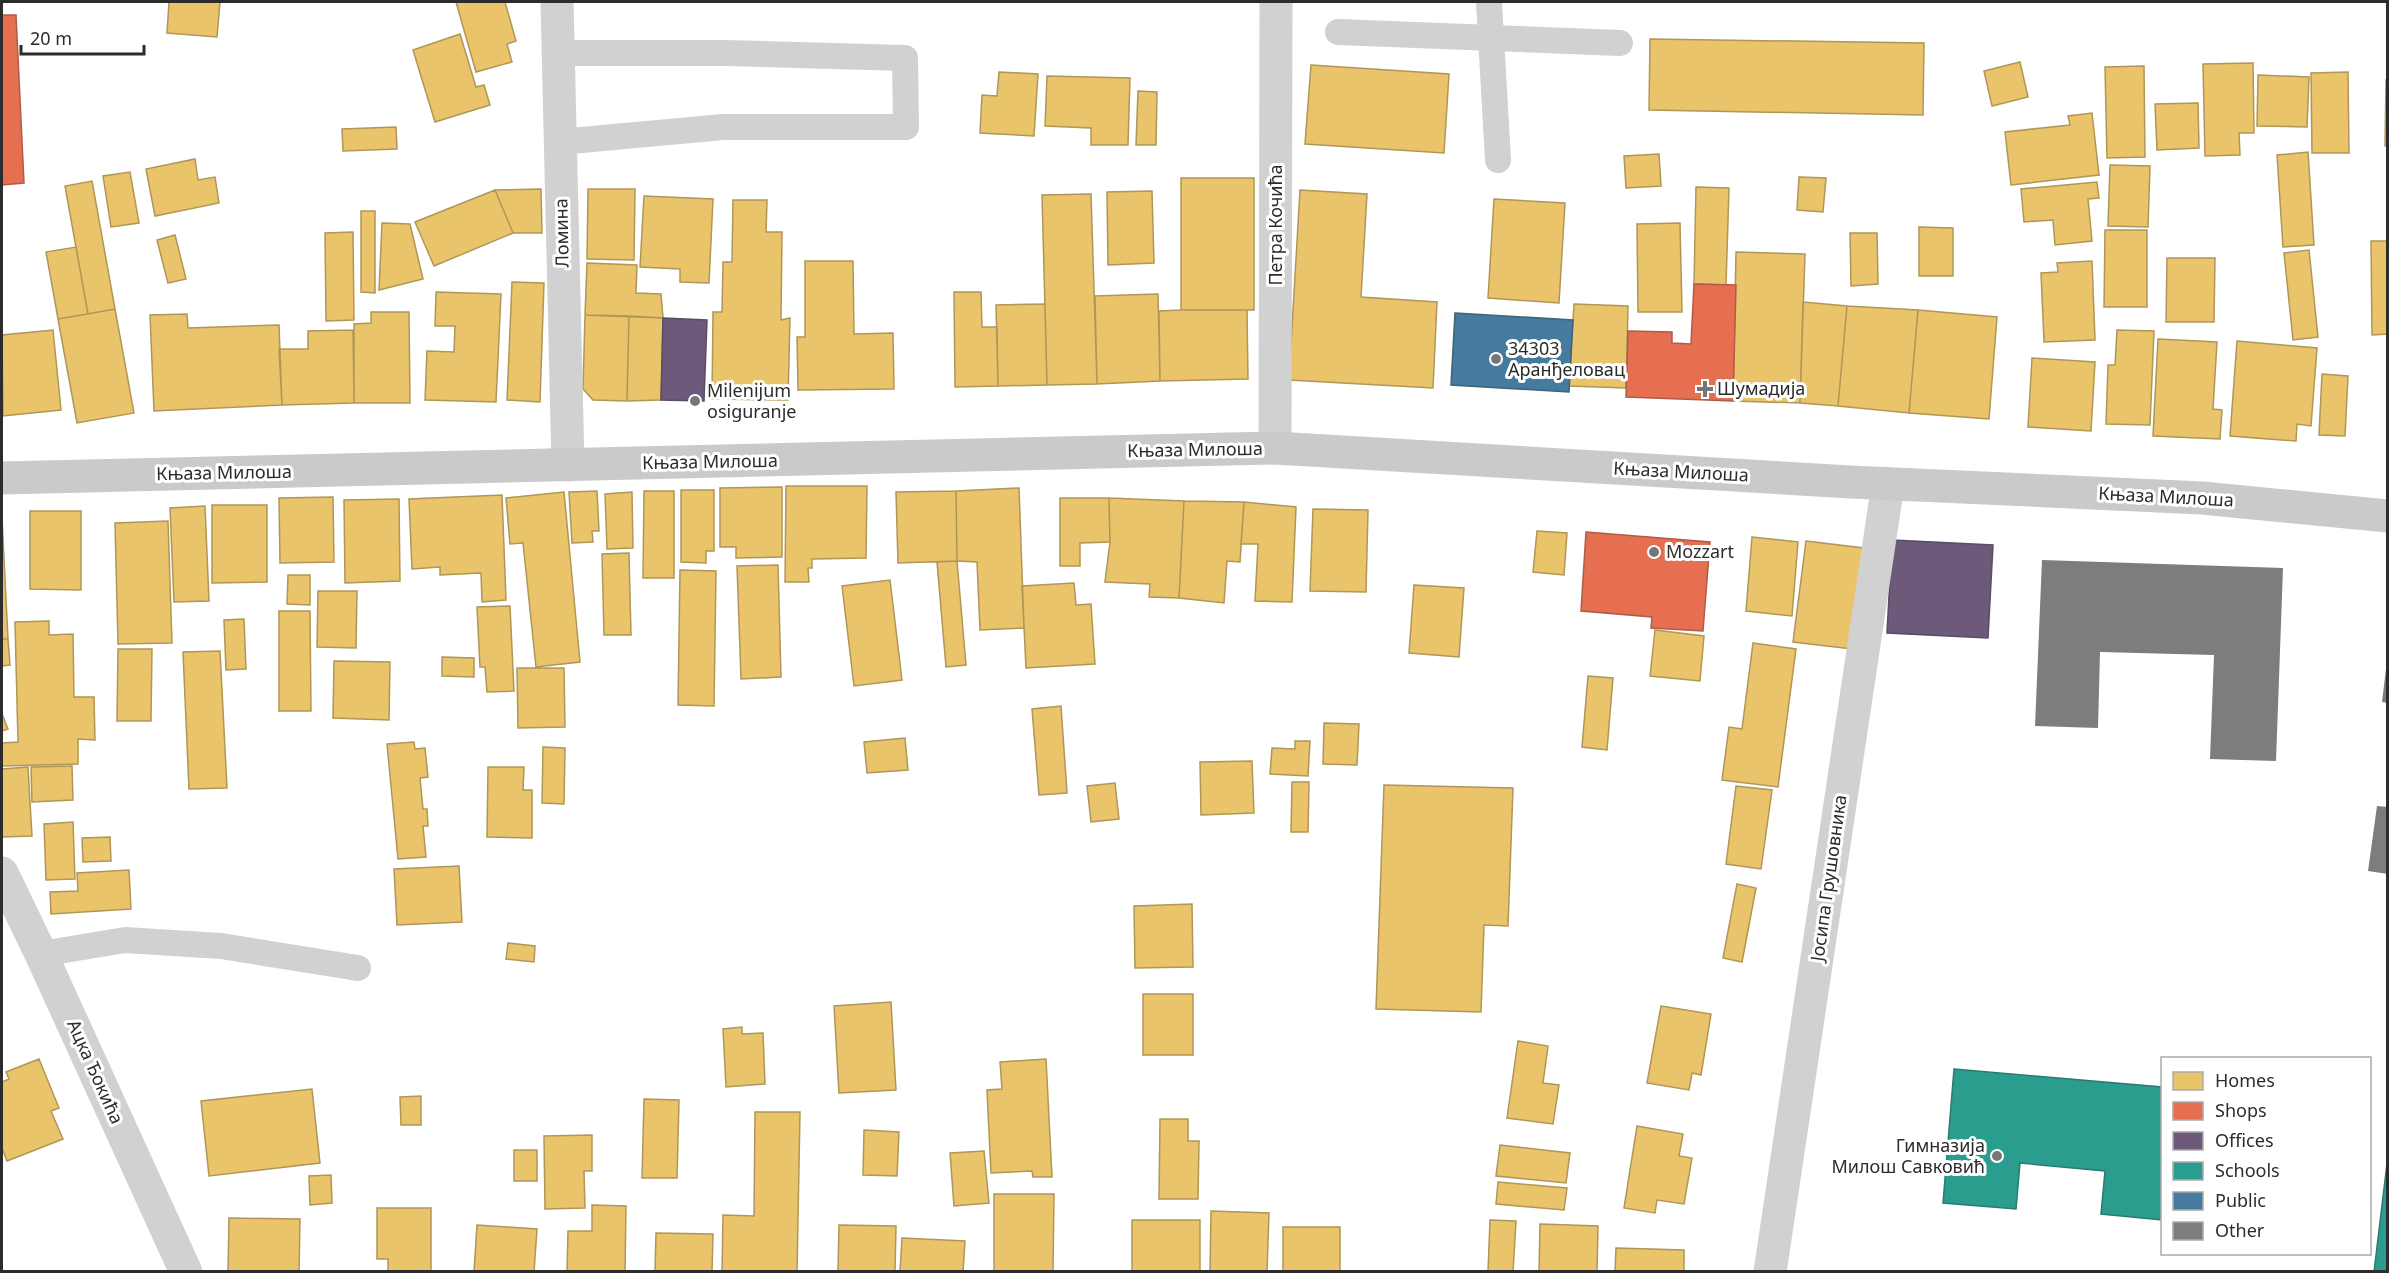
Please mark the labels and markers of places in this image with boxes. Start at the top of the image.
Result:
place label: 34303 Аранђеловац [1508,336,1625,381]
marker: 34303 Аранђеловац [1489,352,1503,366]
place label: Шумадија [1717,376,1805,400]
place label: Milenijum osiguranje [707,378,796,423]
marker: Шумадија [1698,382,1712,396]
marker: Milenijum osiguranje [688,394,702,408]
place label: Mozzart [1666,539,1734,563]
marker: Mozzart [1647,545,1661,559]
place label: Гимназија Милош Савковић [1831,1133,1985,1178]
marker: Гимназија Милош Савковић [1990,1149,2004,1163]

